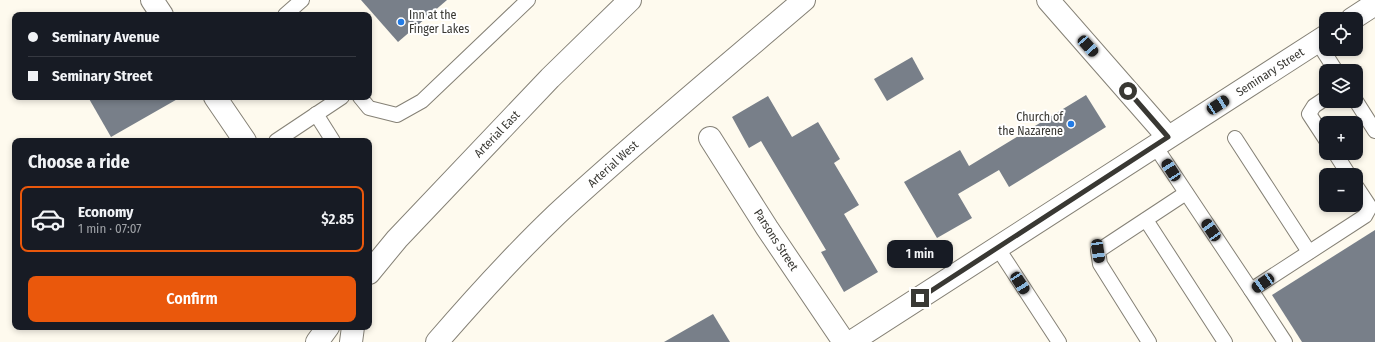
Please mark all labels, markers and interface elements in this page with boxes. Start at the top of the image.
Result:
place label: Inn at the Finger Lakes [409,8,469,36]
map controls [1319,12,1363,212]
button: locate [1319,12,1363,56]
marker: Inn at the Finger Lakes [396,17,406,27]
text: Seminary Avenue [52,28,160,46]
car [1076,33,1100,59]
street label: Seminary Street [1233,45,1307,99]
button: layers [1319,64,1363,108]
text: Seminary Street [52,67,152,85]
route start [1119,82,1137,100]
car [1205,93,1231,117]
street label: Arterial East [471,108,523,160]
place label: Church of the Nazarene [998,110,1064,138]
button: + [1319,116,1363,160]
marker: Church of the Nazarene [1066,119,1076,129]
street label: Arterial West [585,138,641,190]
text: Choose a ride [28,151,130,173]
car [1159,157,1183,183]
button: − [1319,168,1363,212]
icon: car [30,201,66,237]
text: Economy [78,203,133,221]
street label: Parsons Street [751,207,801,274]
text: $2.85 [321,210,354,228]
car [1199,217,1223,243]
text: 1 min · 07:07 [78,221,141,236]
car [1090,238,1106,264]
callout: 1 min [887,240,953,268]
text: 1 min [906,246,934,261]
car [1008,270,1032,296]
car [1250,271,1276,295]
button: Confirm [28,276,356,322]
route end [911,289,929,307]

